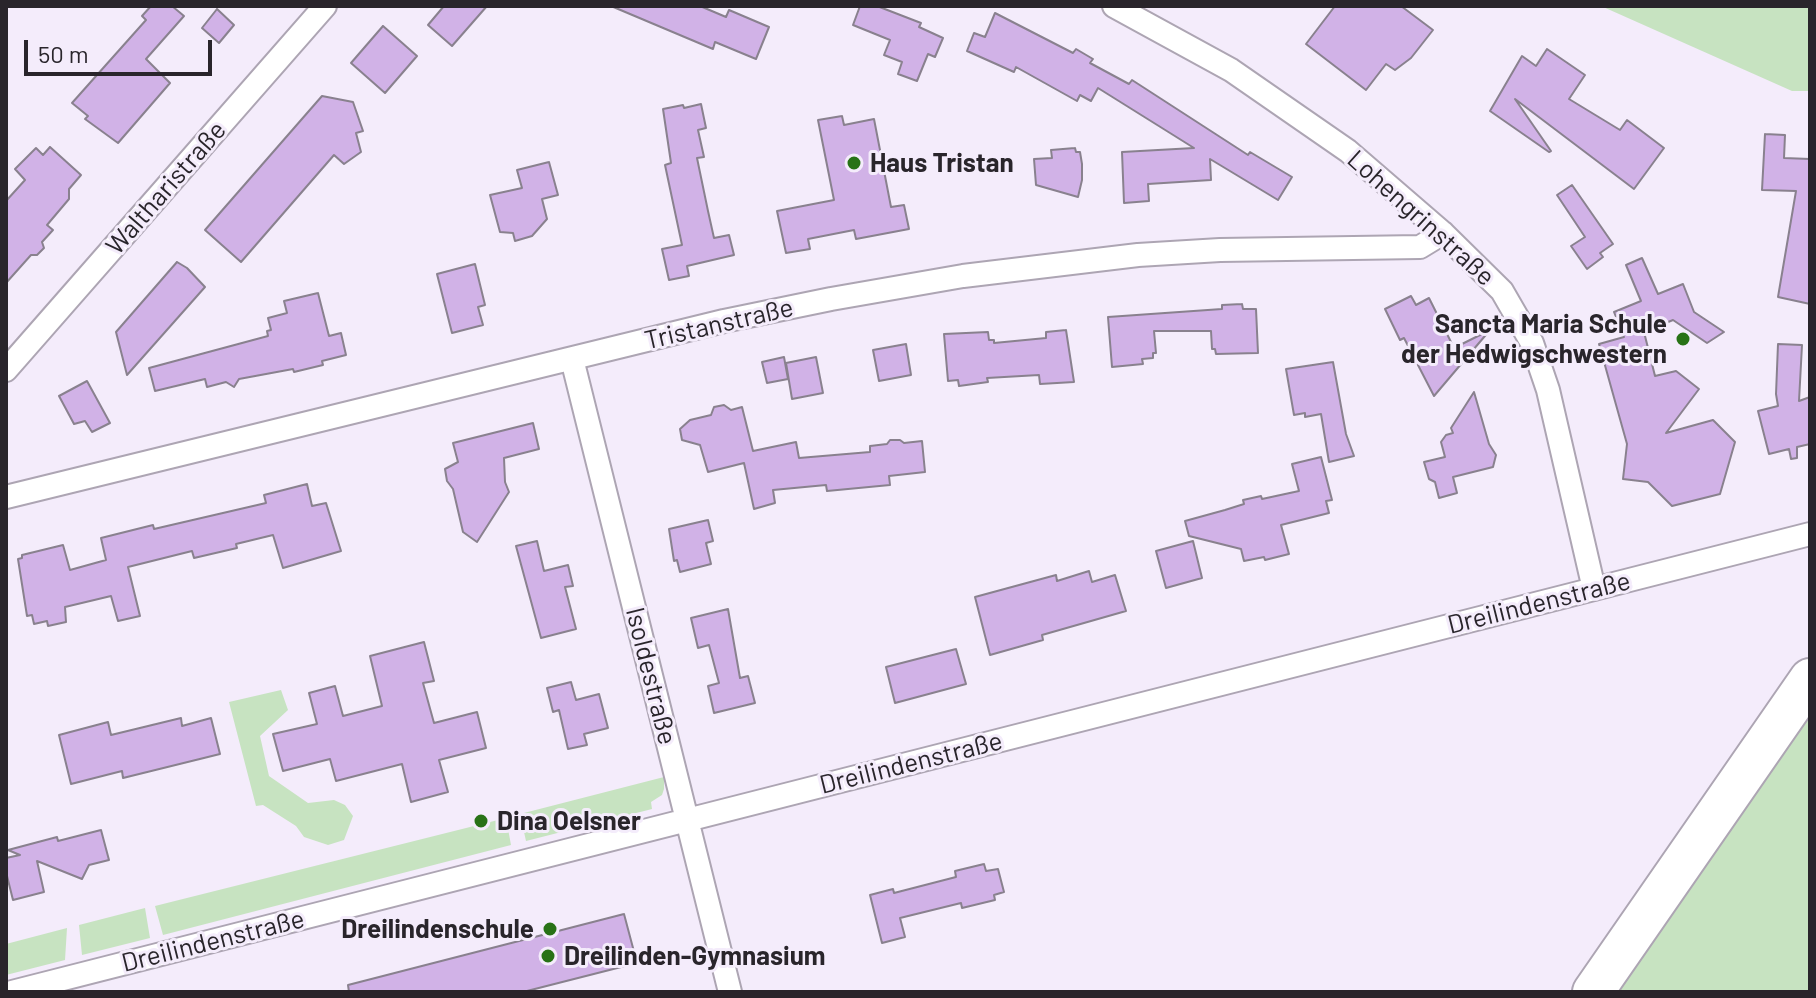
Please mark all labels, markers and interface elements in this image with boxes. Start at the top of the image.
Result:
scale bar [28,24,216,74]
text: 50 m [38,39,89,68]
street label: Waltharistraße [100,115,232,261]
street label: Lohengrinstraße [1341,144,1501,292]
place label: Haus Tristan [870,147,1014,179]
marker: Haus Tristan [845,154,863,172]
street label: Tristanstraße [642,292,796,356]
place label: Sancta Maria Schule der Hedwigschwestern [1401,308,1667,370]
marker: Sancta Maria Schule der Hedwigschwestern [1674,330,1692,348]
street label: Dreilindenstraße [1444,565,1634,641]
street label: Isoldestraße [619,604,683,748]
street label: Dreilindenstraße [816,725,1006,801]
place label: Dina Oelsner [497,805,641,837]
marker: Dina Oelsner [472,812,490,830]
street label: Dreilindenstraße [118,903,308,979]
place label: Dreilindenschule [341,913,534,945]
marker: Dreilindenschule [541,920,559,938]
place label: Dreilinden-Gymnasium [564,940,826,972]
marker: Dreilinden-Gymnasium [539,947,557,965]

